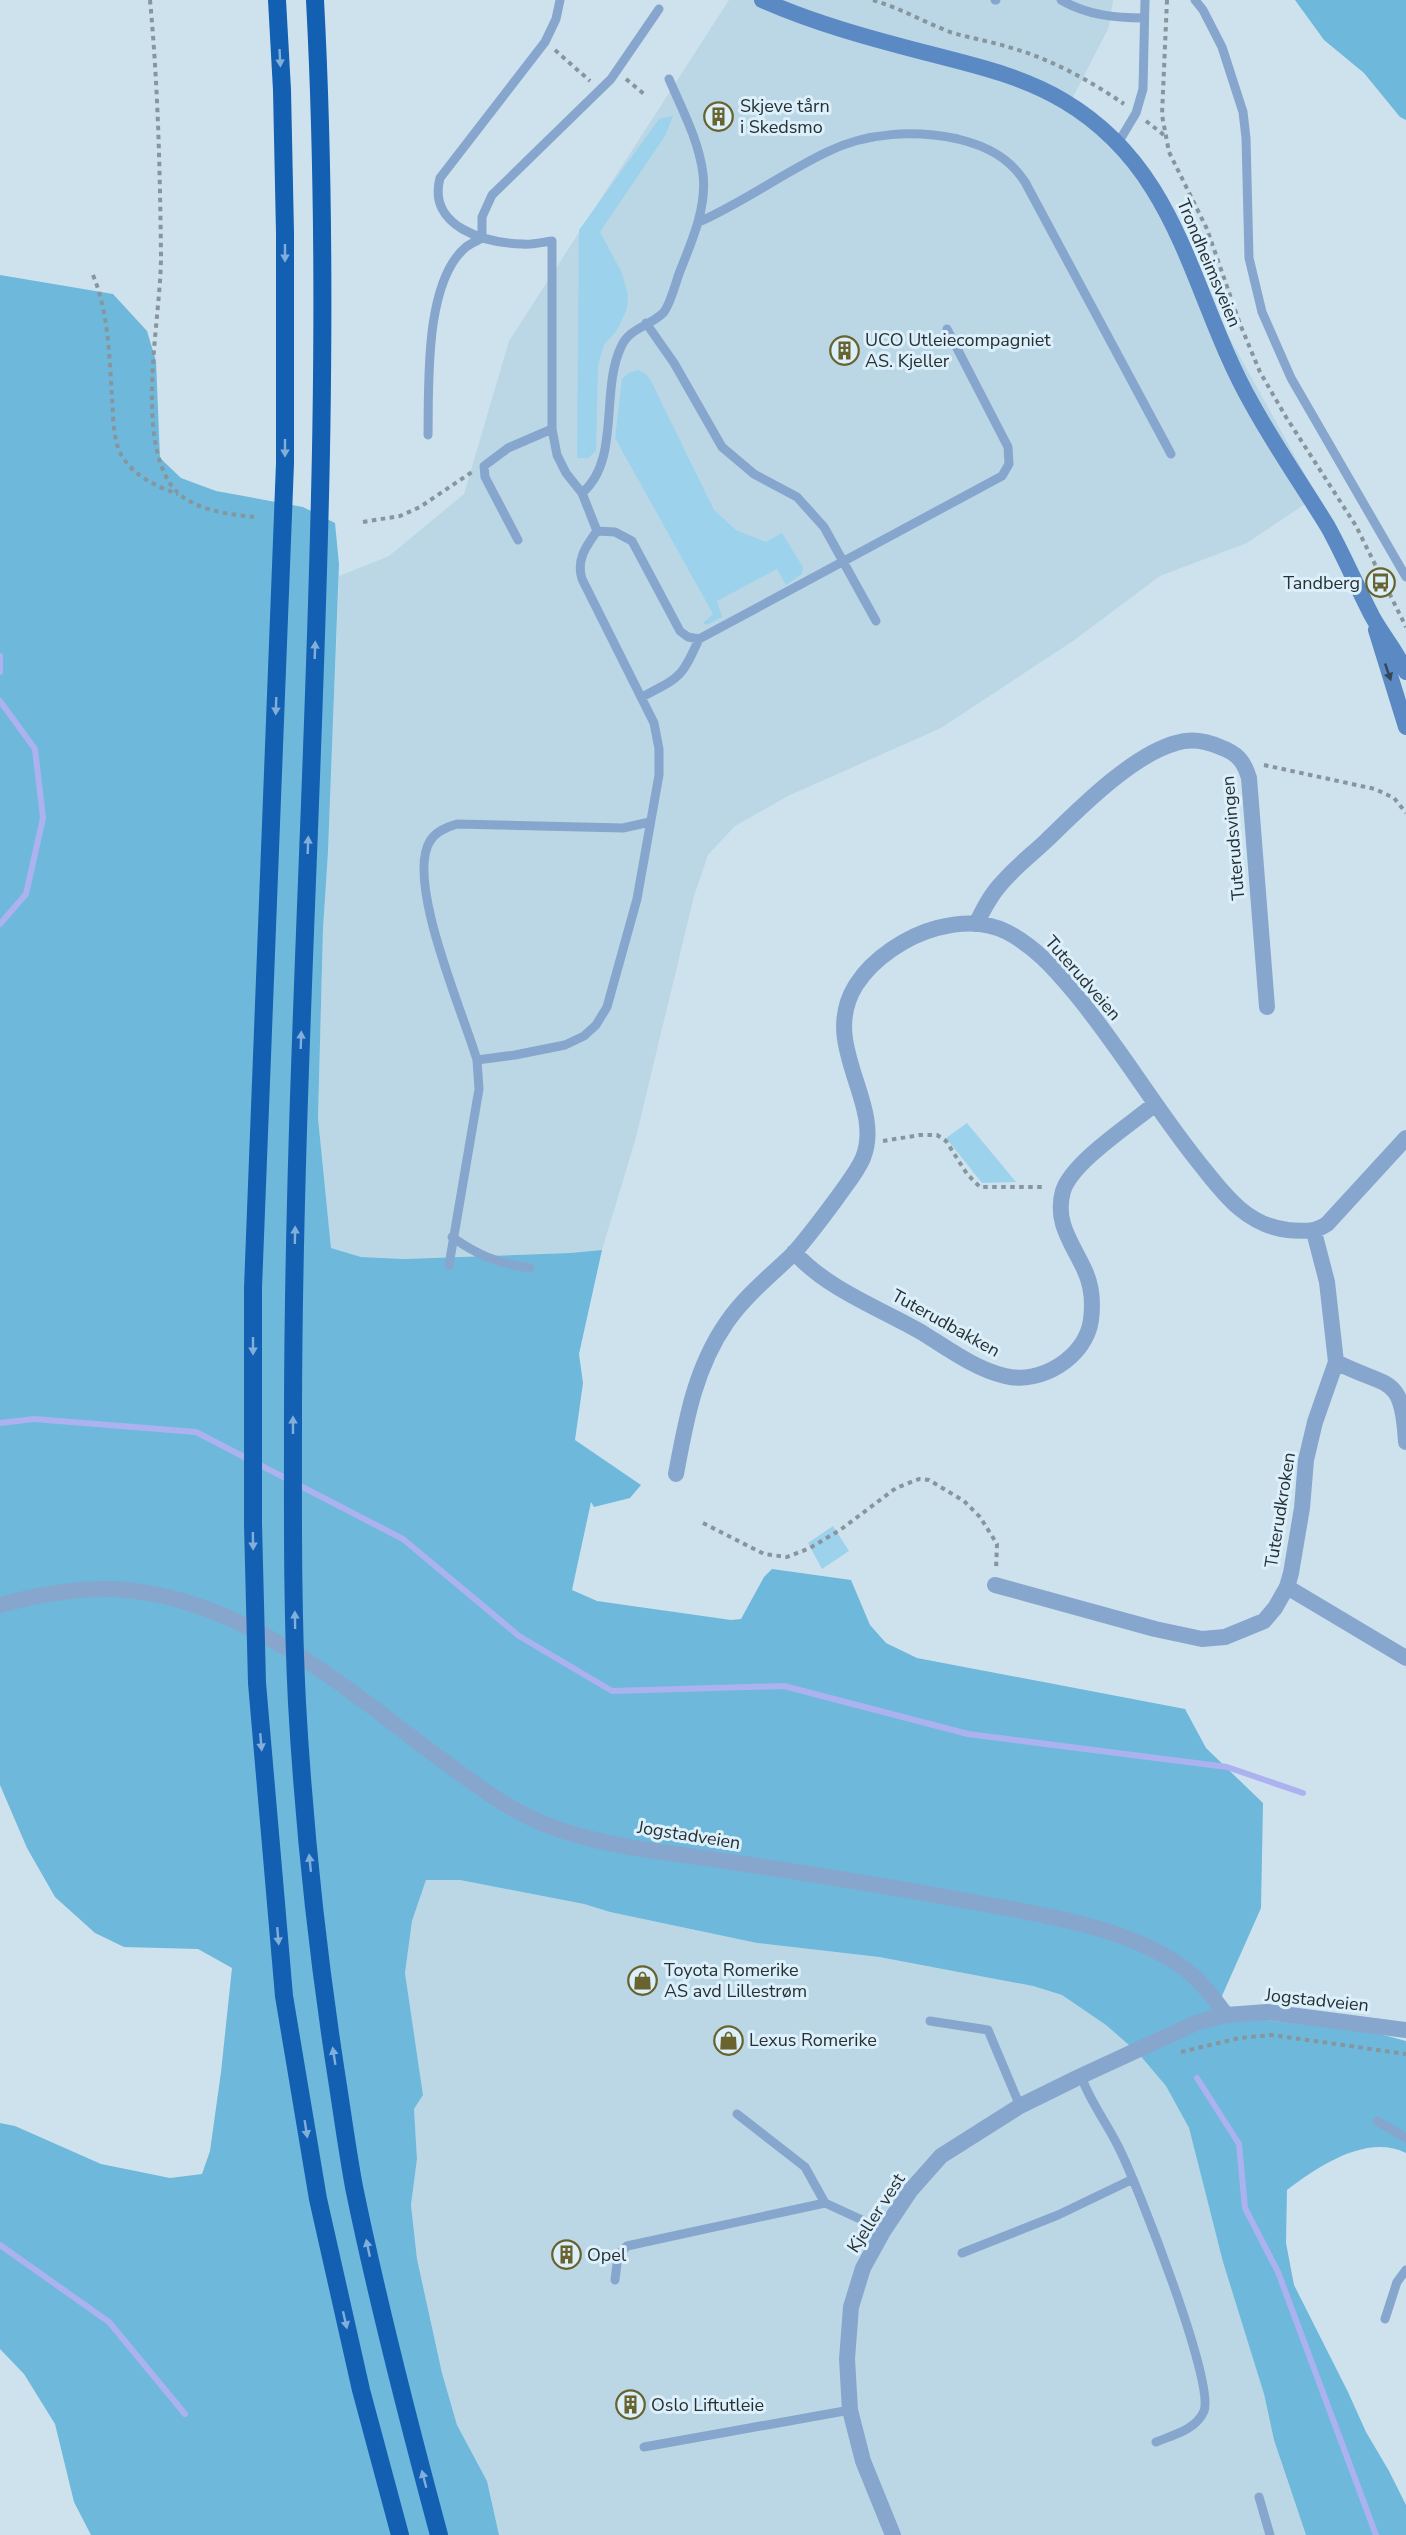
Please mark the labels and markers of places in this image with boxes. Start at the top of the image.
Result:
place label: Skjeve tårn i Skedsmo [740,94,830,139]
building icon: Skjeve tårn i Skedsmo [703,100,735,132]
place label: UCO Utleiecompagniet AS. Kjeller [865,328,1051,373]
building icon: UCO Utleiecompagniet AS. Kjeller [828,334,860,366]
bus stop icon: Tandberg [1365,567,1397,599]
place label: Tandberg [1283,571,1360,595]
place label: Toyota Romerike AS avd Lillestrøm [664,1958,807,2003]
shop icon: Toyota Romerike AS avd Lillestrøm [627,1964,659,1996]
shop icon: Lexus Romerike [712,2024,744,2056]
place label: Lexus Romerike [749,2028,877,2052]
building icon: Opel [550,2239,582,2271]
place label: Opel [587,2243,627,2267]
building icon: Oslo Liftutleie [614,2389,646,2421]
place label: Oslo Liftutleie [651,2393,764,2417]

